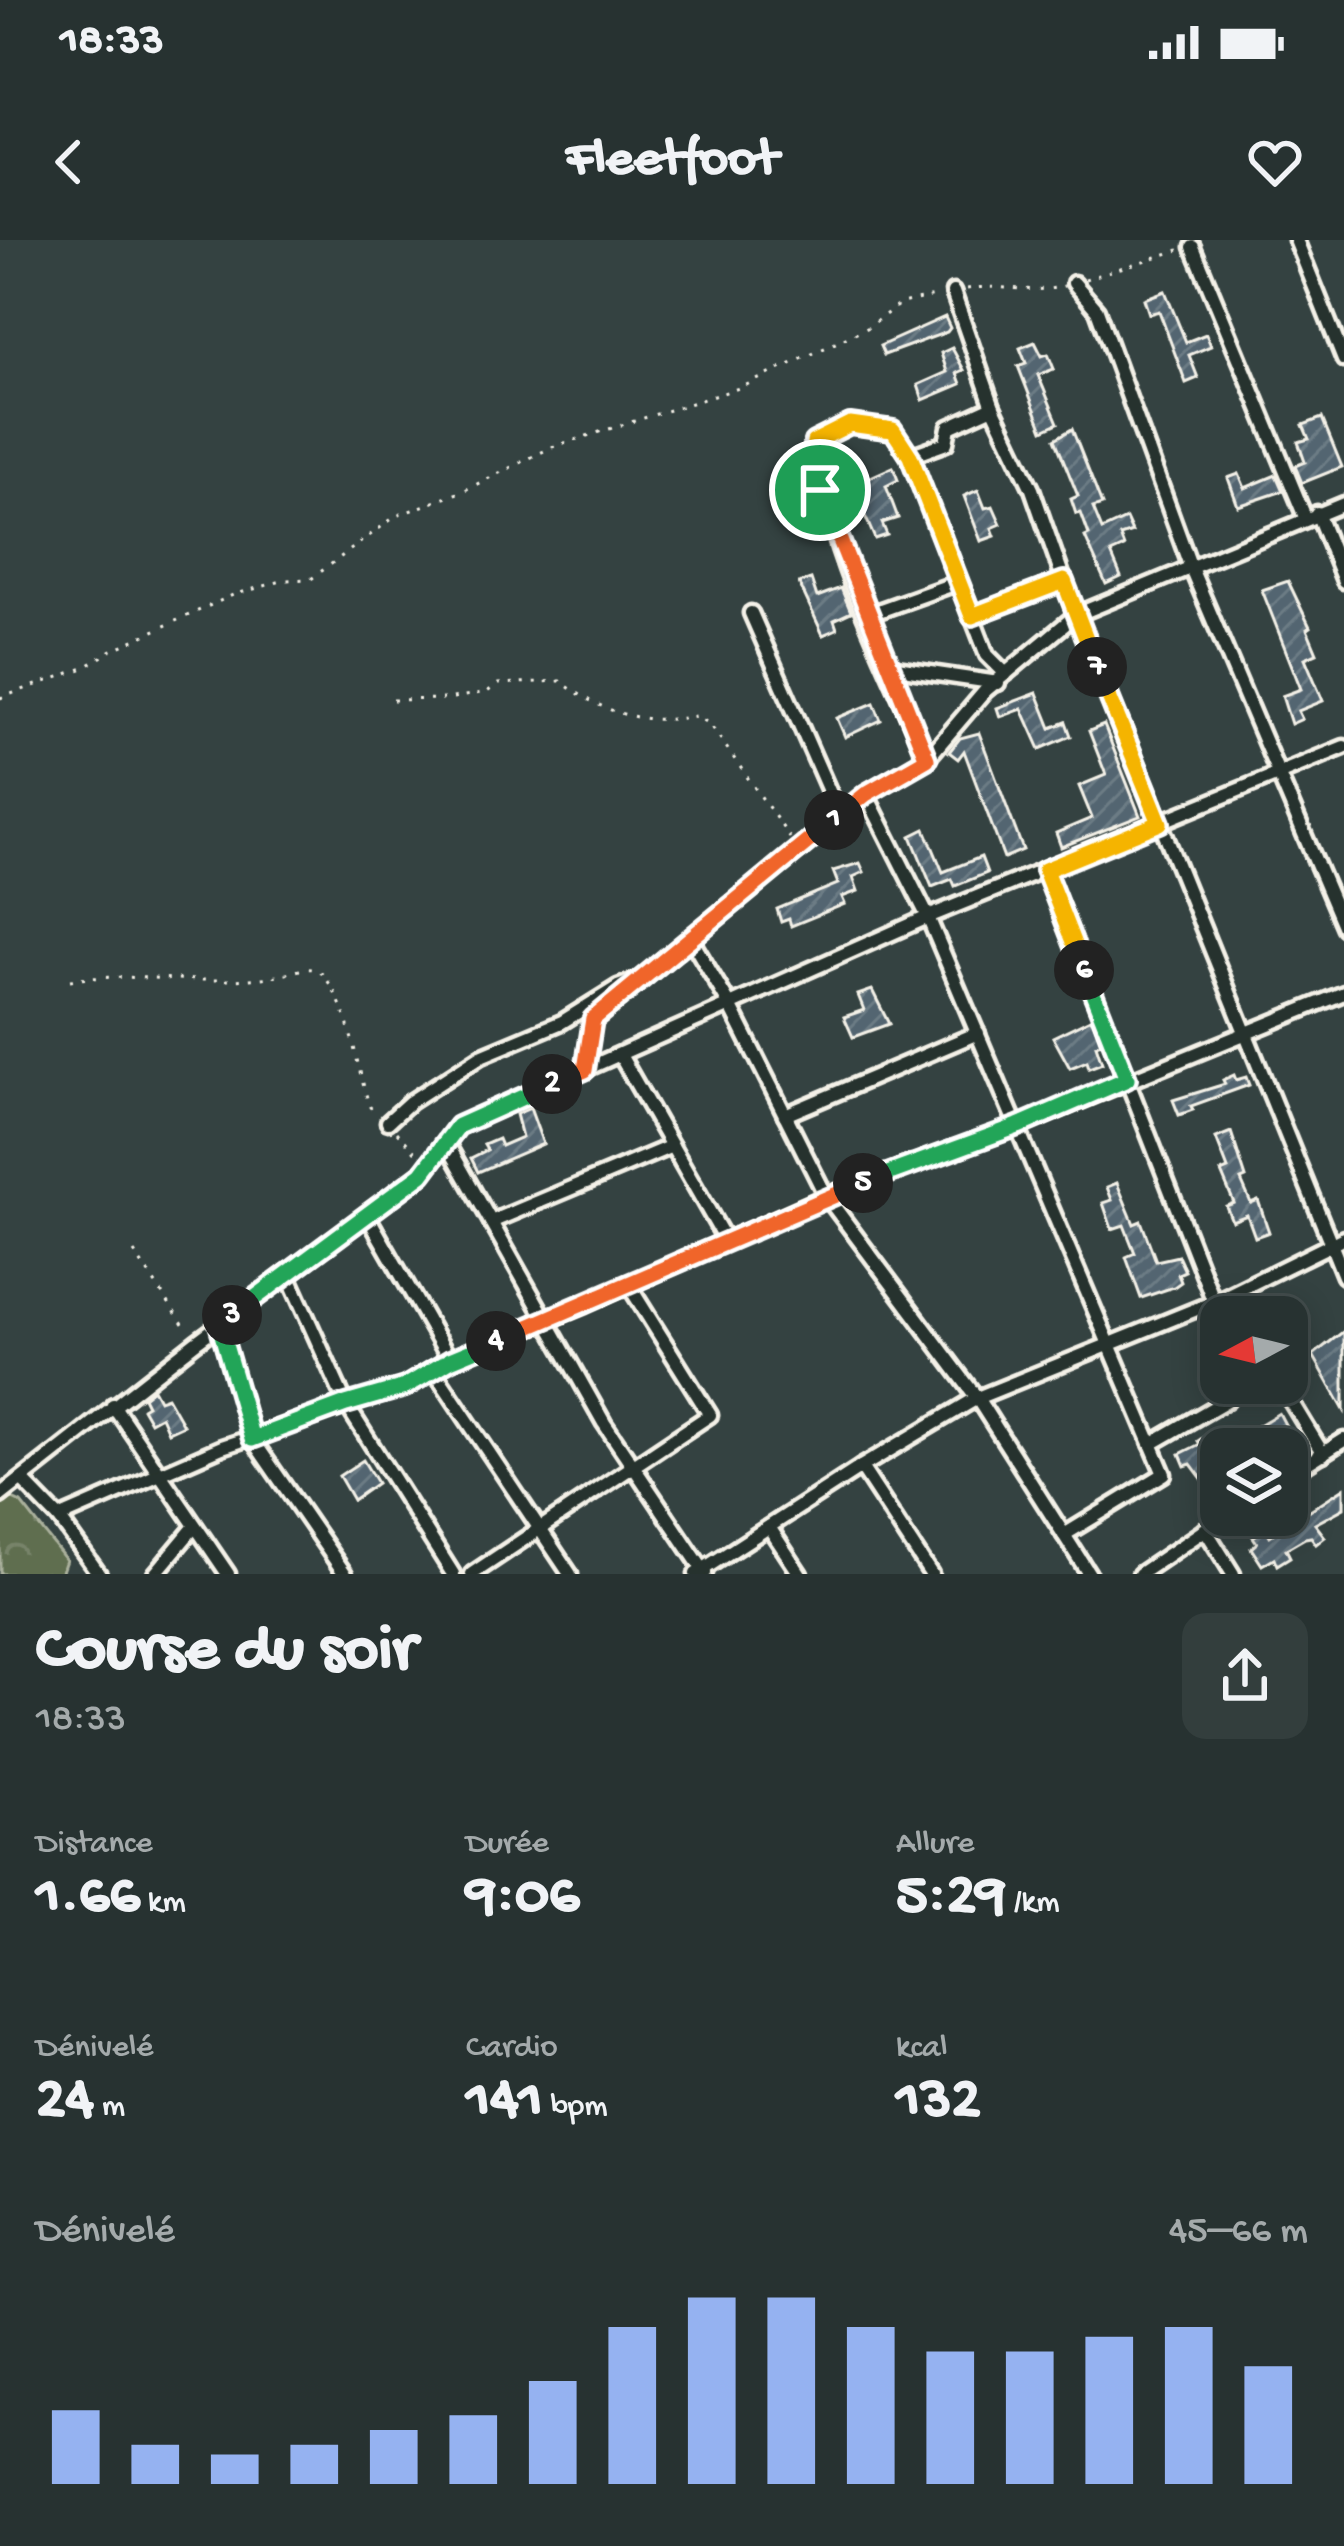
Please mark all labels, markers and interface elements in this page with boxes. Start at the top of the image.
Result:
text: 18:33 [60,16,164,69]
icon: back [36,129,102,195]
icon: heart [1242,129,1308,195]
text: Fleetfoot [566,130,778,194]
pin [769,439,871,541]
icon: arrive [787,457,853,523]
pin: 7 [1067,637,1127,697]
text: 7 [1088,648,1106,686]
pin: 1 [804,790,864,850]
text: 1 [827,801,841,839]
pin: 6 [1054,940,1114,1000]
text: 6 [1076,951,1092,989]
pin: 2 [522,1054,582,1114]
text: 2 [544,1065,560,1103]
pin: 5 [833,1153,893,1213]
text: 5 [854,1164,872,1202]
pin: 3 [202,1285,262,1345]
text: 3 [223,1296,241,1334]
north arrow [1200,1296,1308,1404]
map controls [1200,1296,1308,1536]
pin: 4 [466,1311,526,1371]
text: 4 [488,1322,504,1360]
button: layers [1200,1428,1308,1536]
button: share [1182,1613,1308,1739]
text: Course du soir [36,1614,416,1692]
text: 18:33 [36,1698,126,1744]
text: Distance [36,1826,153,1864]
text: Durée [466,1826,549,1864]
text: Allure [896,1826,974,1864]
text: 1.66 [36,1864,140,1934]
text: 9:06 [466,1864,579,1934]
text: 5:29 [896,1864,1006,1934]
text: km [140,1885,186,1923]
text: /km [1006,1885,1060,1923]
text: Dénivelé [36,2030,153,2068]
text: Cardio [466,2030,558,2068]
text: kcal [896,2030,948,2068]
text: 24 [36,2068,94,2138]
text: 141 [466,2068,543,2138]
text: 132 [896,2068,981,2138]
text: m [94,2089,125,2127]
text: bpm [543,2089,608,2127]
text: Dénivelé [36,2210,175,2256]
text: 45–66 m [1169,2210,1308,2256]

